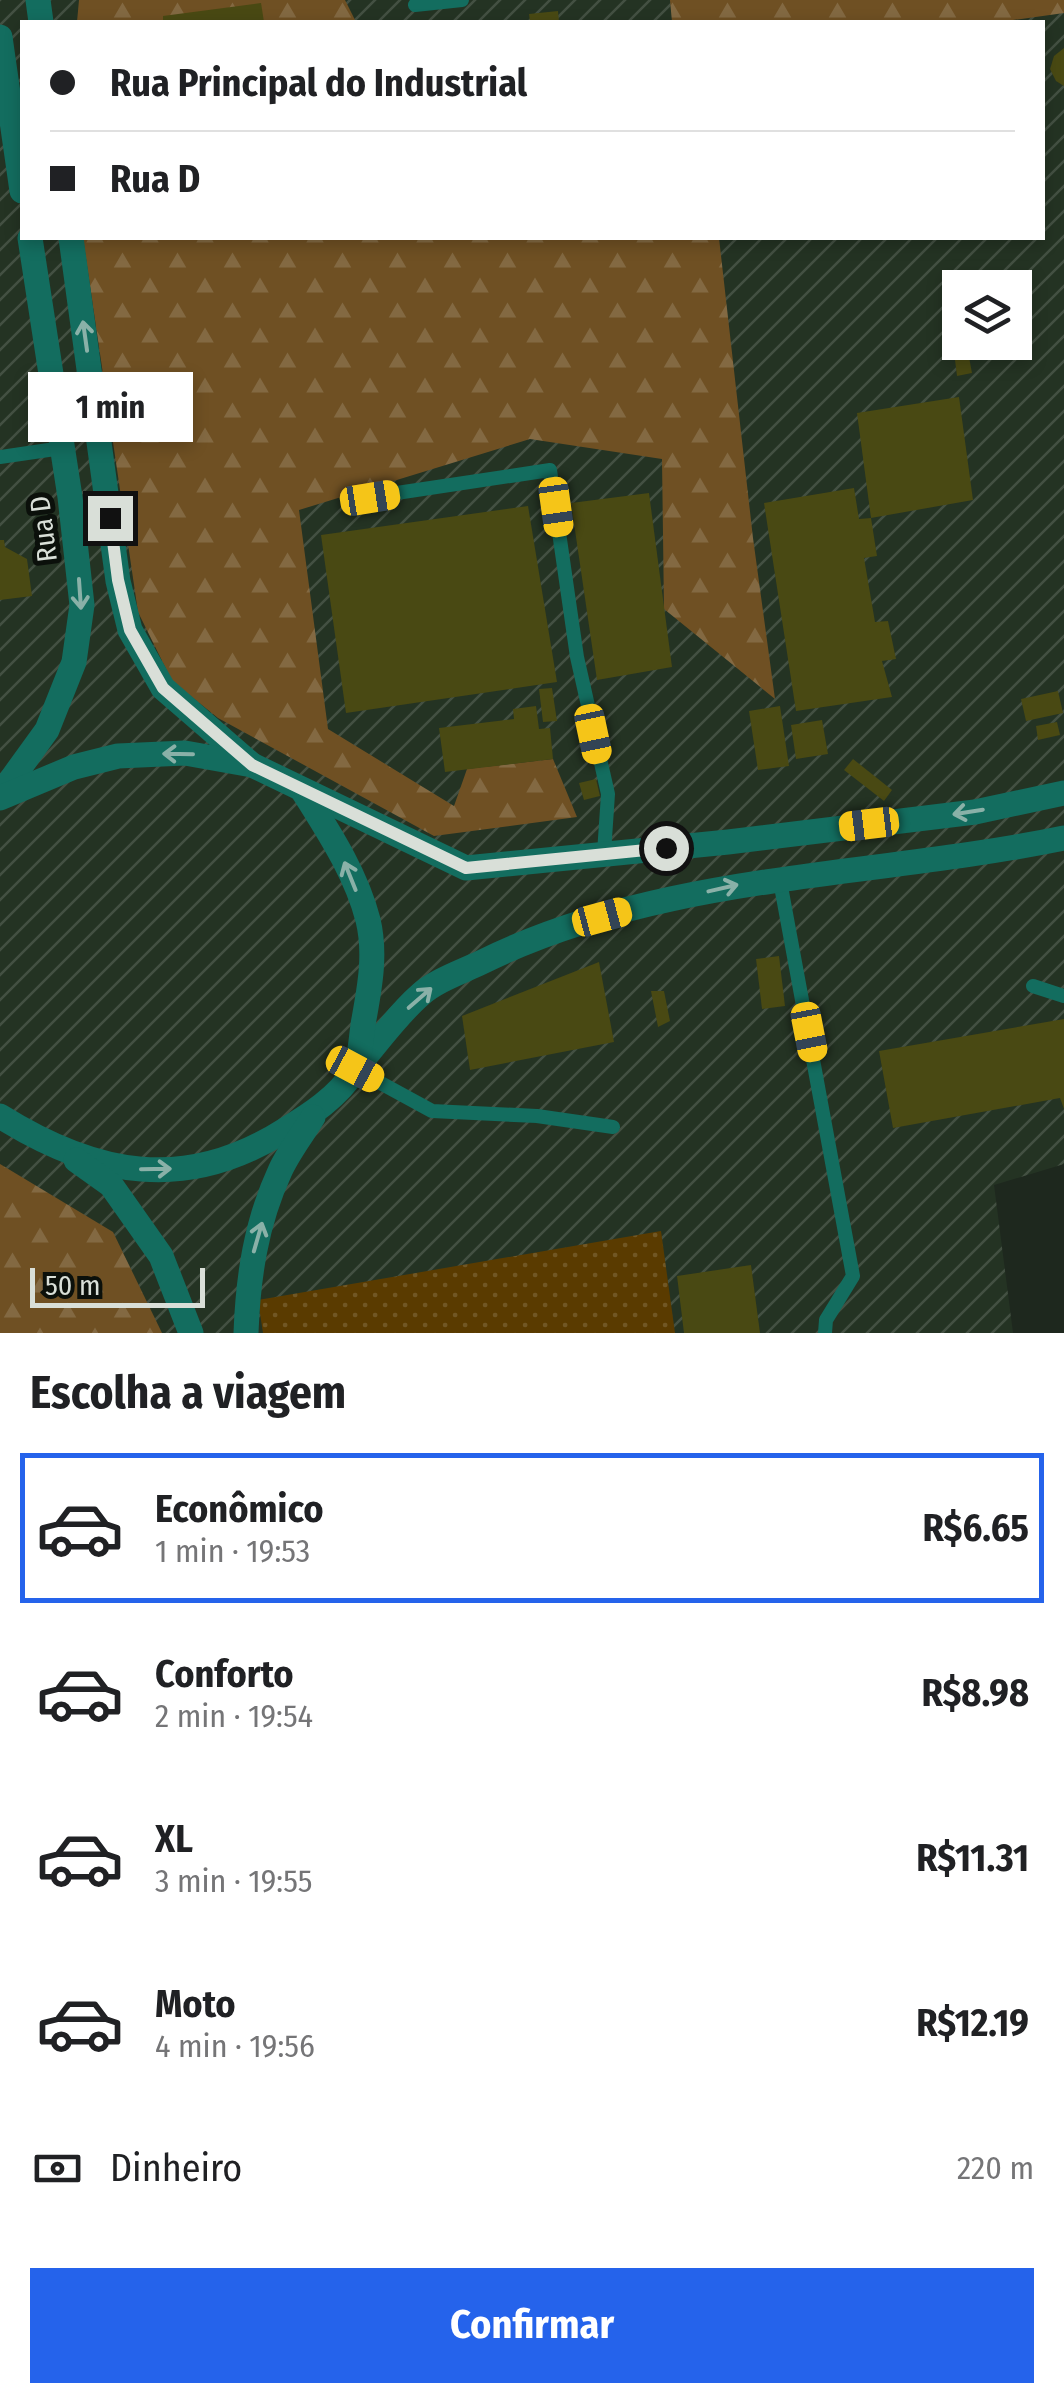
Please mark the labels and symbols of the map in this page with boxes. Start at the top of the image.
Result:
one-way arrow [75,320,93,353]
callout: 1 min [28,373,192,443]
car [537,475,575,539]
car [338,478,402,518]
street label: Rua D [23,494,64,564]
route end [88,496,133,541]
one-way arrow [70,577,89,610]
car [572,702,614,766]
one-way arrow [162,745,194,764]
one-way arrow [953,803,985,821]
car [837,805,901,843]
route start [644,826,689,871]
one-way arrow [340,861,358,892]
one-way arrow [706,878,738,896]
car [569,895,635,939]
one-way arrow [407,986,432,1009]
car [789,1000,829,1064]
car [321,1042,389,1096]
one-way arrow [139,1160,171,1179]
one-way arrow [250,1222,268,1253]
scale bar [30,1263,205,1308]

